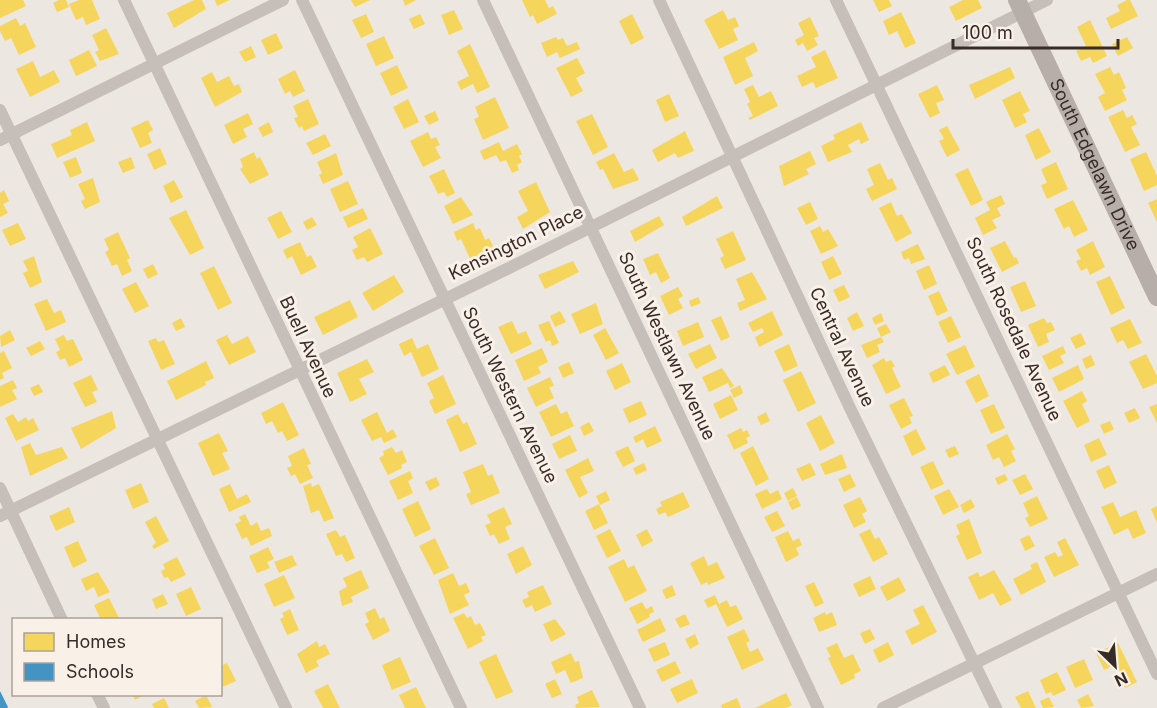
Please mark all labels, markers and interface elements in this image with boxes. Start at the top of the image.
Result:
scale bar [953,12,1118,50]
text: 100 m [962,22,1013,43]
street label: South Edgelawn Drive [1046,75,1145,254]
street label: Kensington Place [445,201,586,284]
street label: South Rosedale Avenue [962,233,1066,424]
street label: South Westlawn Avenue [615,248,720,443]
street label: Central Avenue [806,284,879,410]
street label: Buell Avenue [276,293,341,401]
street label: South Western Avenue [459,303,562,486]
legend [12,618,222,696]
text: Homes [66,631,126,652]
north arrow [1085,636,1145,696]
text: Schools [66,661,134,682]
text: N [1112,668,1131,691]

